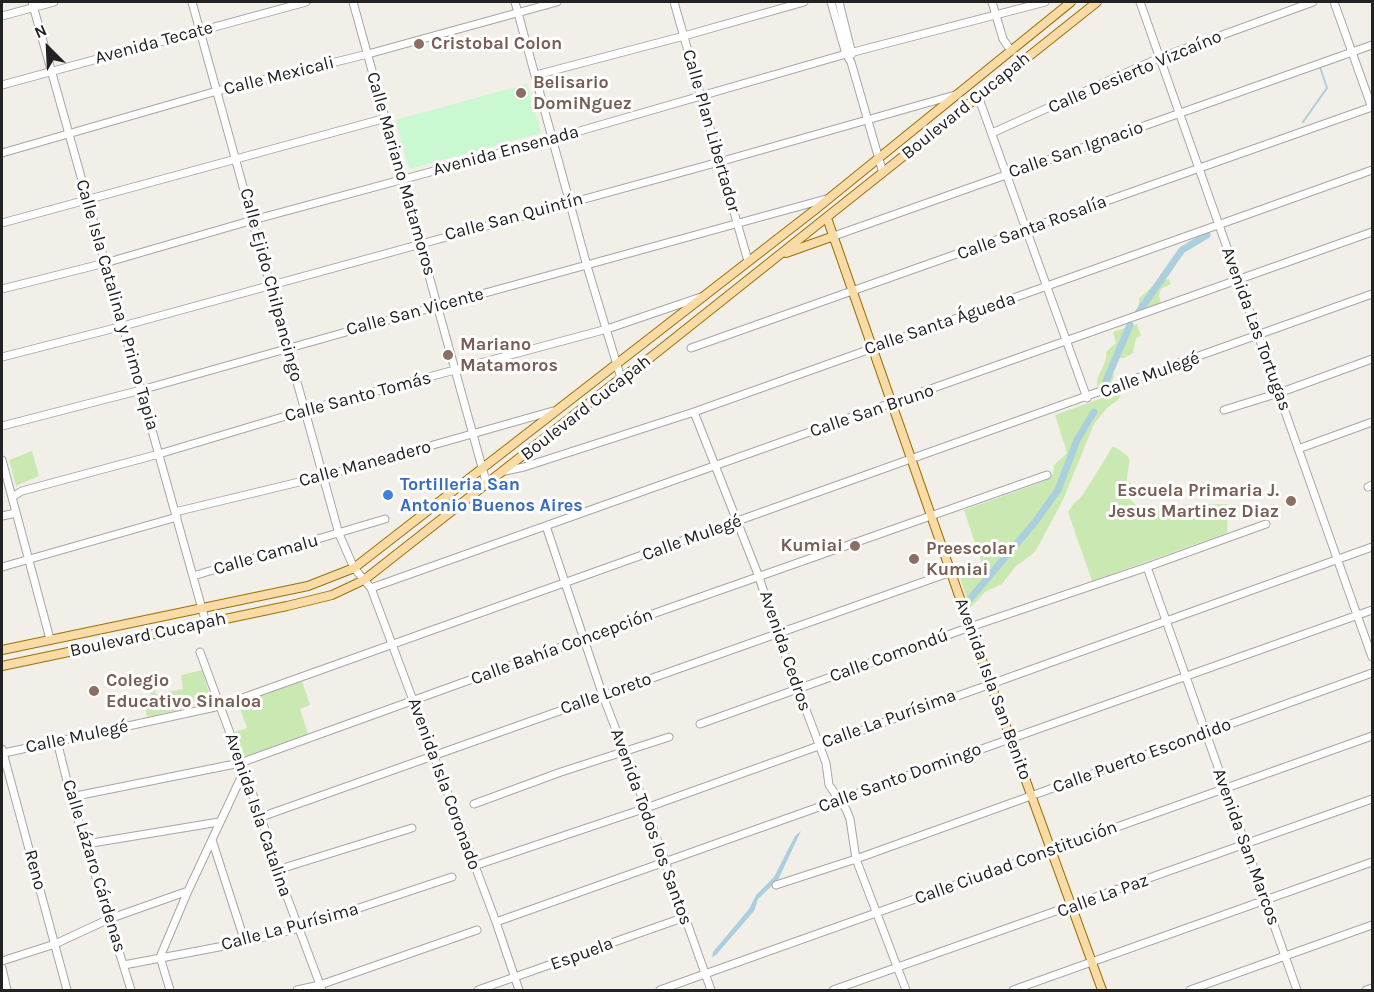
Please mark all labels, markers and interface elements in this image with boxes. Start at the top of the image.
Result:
street label: Avenida Tecate [93,17,215,69]
north arrow [18,18,78,78]
text: N [31,20,50,42]
street label: Calle Desierto Vizcaíno [1045,26,1225,118]
place label: Cristobal Colon [431,33,562,55]
marker: Cristobal Colon [412,37,426,51]
street label: Calle Plan Libertador [677,47,745,215]
street label: Boulevard Cucapah [897,48,1035,164]
street label: Calle Mexicali [221,52,337,100]
street label: Calle Mariano Matamoros [362,70,440,278]
place label: Belisario DomiNguez [533,72,632,115]
marker: Belisario DomiNguez [514,86,528,100]
street label: Calle San Ignacio [1006,117,1146,183]
street label: Avenida Ensenada [431,121,581,181]
street label: Calle Isla Catalina y Primo Tapia [71,177,163,433]
street label: Calle Ejido Chilpancingo [235,186,307,384]
street label: Calle San Quintín [442,188,586,246]
street label: Calle Santa Rosalía [954,191,1110,265]
street label: Avenida Las Tortugas [1216,244,1296,414]
street label: Calle San Vicente [344,283,486,341]
street label: Calle Santa Águeda [862,288,1018,360]
place label: Mariano Matamoros [460,334,558,376]
street label: Calle Mulegé [1097,347,1203,403]
marker: Mariano Matamoros [441,348,455,362]
street label: Boulevard Cucapah [517,351,655,465]
street label: Calle Santo Tomás [282,367,434,427]
street label: Calle San Bruno [807,380,937,442]
street label: Calle Maneadero [297,436,433,492]
place label: Tortilleria San Antonio Buenos Aires [400,474,583,516]
place label: Escuela Primaria J. Jesus Martinez Diaz [1108,480,1279,522]
marker: Tortilleria San Antonio Buenos Aires [381,488,395,502]
marker: Escuela Primaria J. Jesus Martinez Diaz [1284,494,1298,508]
street label: Calle Mulegé [639,510,745,566]
street label: Calle Camalu [211,530,321,580]
place label: Kumiai [781,535,843,557]
place label: Preescolar Kumiai [926,538,1015,580]
marker: Kumiai [848,539,862,553]
marker: Preescolar Kumiai [907,552,921,566]
street label: Avenida Cedros [754,588,816,714]
street label: Avenida Isla San Benito [950,595,1036,783]
street label: Calle Bahía Concepción [468,604,656,690]
street label: Boulevard Cucapah [68,608,228,662]
street label: Calle Comondú [827,625,951,687]
street label: Calle Loreto [558,668,654,720]
place label: Colegio Educativo Sinaloa [106,670,261,712]
marker: Colegio Educativo Sinaloa [87,684,101,698]
street label: Calle La Purísima [819,685,959,753]
street label: Avenida Isla Coronado [403,695,485,873]
street label: Calle Puerto Escondido [1050,714,1234,798]
street label: Calle Mulegé [24,716,130,758]
street label: Avenida Todos los Santos [605,726,697,928]
street label: Avenida Isla Catalina [220,730,296,900]
street label: Calle Santo Domingo [816,738,984,818]
street label: Avenida San Marcos [1208,766,1284,928]
street label: Calle Lázaro Cárdenas [57,777,131,955]
street label: Calle Ciudad Constitución [912,816,1120,910]
street label: Reno [19,847,51,893]
street label: Calle La Paz [1054,870,1152,922]
street label: Calle La Purísima [219,898,361,956]
street label: Espuela [548,933,616,975]

